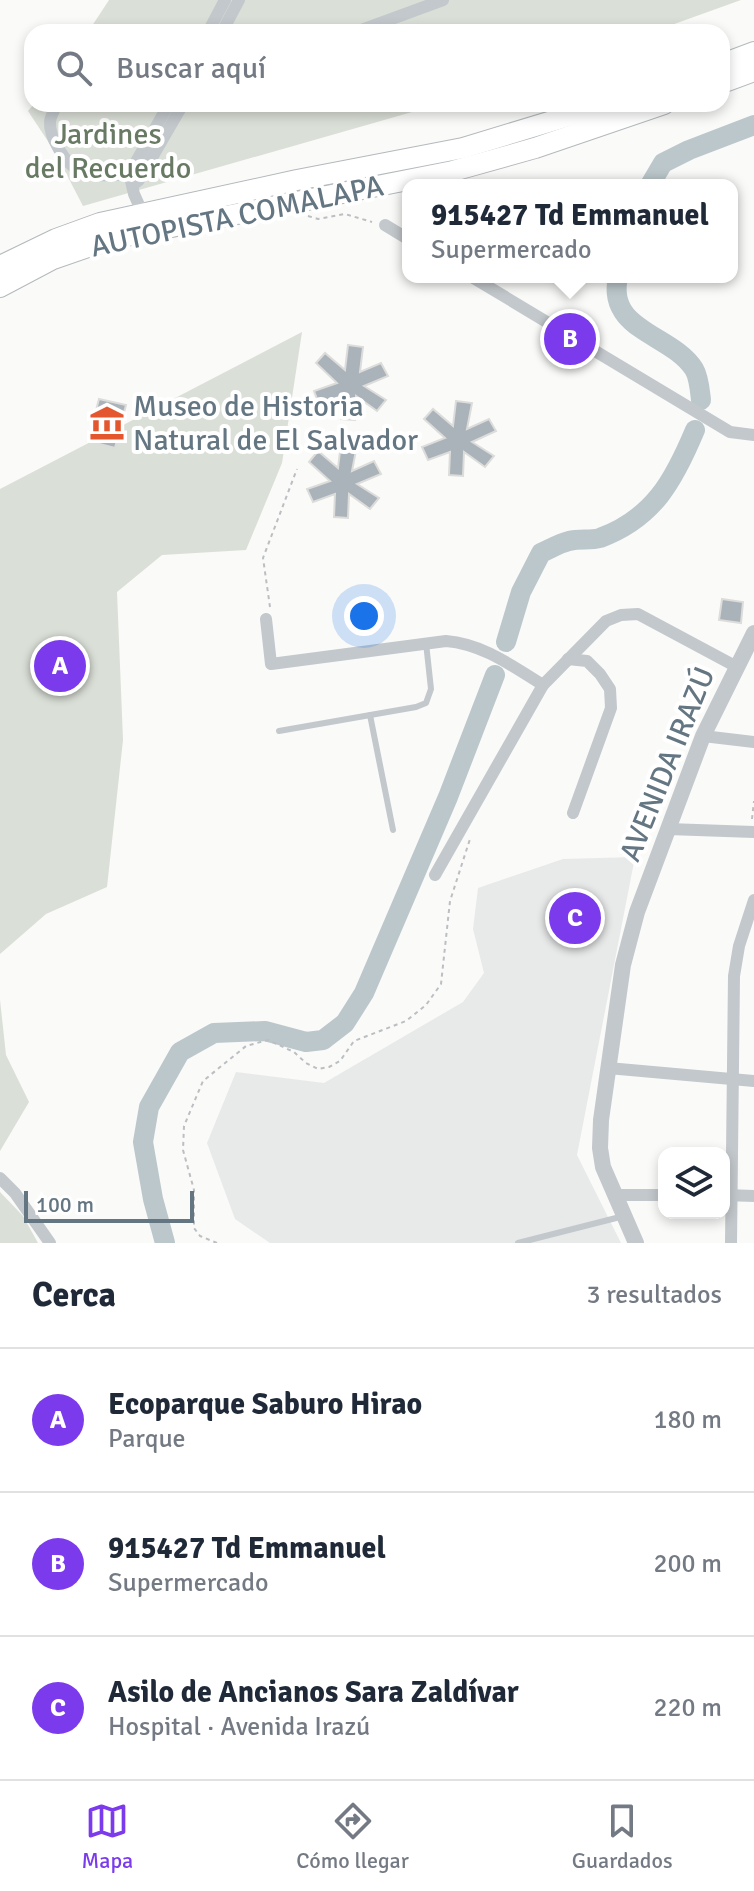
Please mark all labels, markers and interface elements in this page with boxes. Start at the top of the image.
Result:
search box [24,24,730,112]
icon: search [52,46,96,90]
text: Buscar aquí [116,50,266,87]
park label: Jardines del Recuerdo [25,116,191,187]
street label: AUTOPISTA COMALAPA [87,167,387,266]
popup [402,179,738,283]
text: 915427 Td Emmanuel [431,197,709,234]
text: Supermercado [431,234,592,266]
pin: B [544,309,596,369]
place label: Museo de Historia Natural de El Salvador [133,388,418,459]
museum icon: Museo de Historia Natural de El Salvador [88,404,126,442]
your location [344,596,384,636]
pin: A [34,636,86,696]
street label: AVENIDA IRAZÚ [612,662,723,867]
pin: C [549,888,601,948]
map controls [658,1147,730,1219]
button: layers [658,1147,730,1219]
scale bar [24,1187,194,1223]
text: 100 m [36,1191,94,1218]
text: Cerca [32,1274,116,1316]
text: 3 resultados [586,1279,722,1311]
text: Ecoparque Saburo Hirao [108,1386,422,1423]
text: A [50,1404,66,1436]
text: 180 m [653,1404,722,1436]
text: Parque [108,1423,186,1455]
text: 915427 Td Emmanuel [108,1530,386,1567]
text: B [50,1548,66,1580]
text: 200 m [653,1548,722,1580]
text: Supermercado [108,1567,268,1599]
text: Asilo de Ancianos Sara Zaldívar [108,1674,519,1711]
text: C [50,1692,66,1724]
text: 220 m [653,1692,722,1724]
text: Hospital · Avenida Irazú [108,1711,370,1743]
tab: Mapa [81,1799,133,1874]
tab: Cómo llegar [296,1799,409,1874]
tab: Guardados [572,1799,673,1874]

